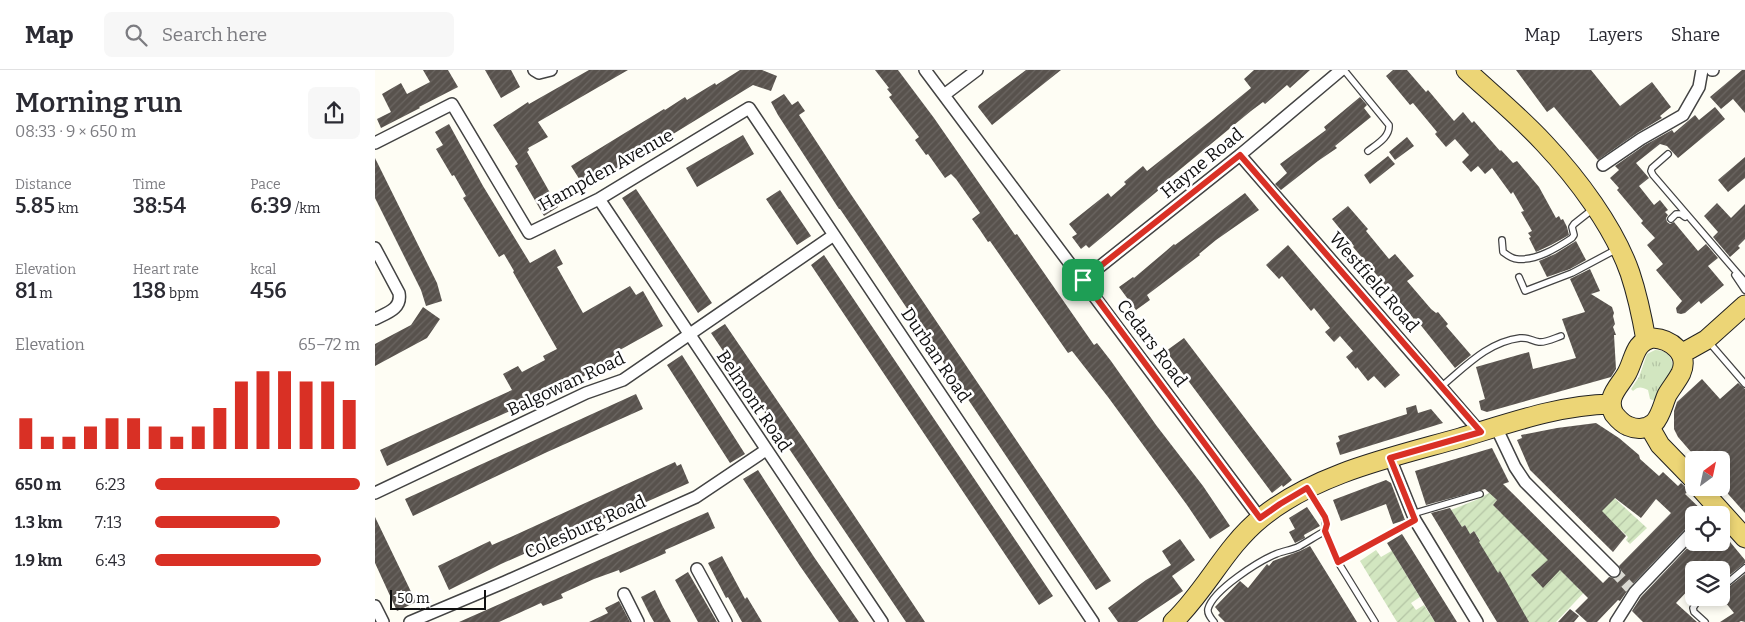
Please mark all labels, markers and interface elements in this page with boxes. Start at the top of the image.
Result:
search box [104,12,454,57]
text: Map [25,21,74,49]
icon: search [122,21,150,49]
text: Search here [162,23,267,46]
text: Map [1524,24,1560,46]
text: Layers [1588,24,1643,46]
text: Share [1671,24,1720,46]
text: Morning run [15,86,182,119]
button: share [308,87,360,139]
text: 08:33 · 9 × 650 m [15,122,136,141]
street label: Hayne Road [1156,123,1248,203]
street label: Hampden Avenue [535,124,677,216]
text: Distance [15,176,72,193]
text: Time [133,176,166,193]
text: Pace [250,176,281,193]
text: 5.85 [15,193,55,219]
text: 38:54 [133,193,186,219]
text: 6:39 [250,193,292,219]
text: km [55,200,79,217]
text: /km [292,200,320,217]
street label: Westfield Road [1325,227,1424,337]
pin [1062,259,1104,301]
text: Elevation [15,261,76,278]
text: Heart rate [133,261,199,278]
text: kcal [250,261,276,278]
icon: arrive [1069,266,1097,294]
text: 81 [15,278,37,304]
text: 138 [133,278,166,304]
text: 456 [250,278,287,304]
text: m [37,285,53,302]
text: bpm [166,285,199,302]
street label: Cedars Road [1112,295,1192,391]
street label: Durban Road [896,304,976,407]
text: Elevation [15,335,85,354]
text: 65–72 m [298,335,360,354]
street label: Belmont Road [712,346,796,456]
street label: Balgowan Road [504,347,629,421]
north arrow [1685,451,1730,496]
map controls [1685,451,1730,606]
text: 650 m [15,475,61,494]
text: 6:23 [95,475,126,494]
street label: Colesburg Road [521,490,649,564]
button: locate [1685,506,1730,551]
text: 1.3 km [15,513,62,532]
text: 7:13 [95,513,122,532]
text: 1.9 km [15,551,62,570]
text: 6:43 [95,551,126,570]
button: layers [1685,561,1730,606]
scale bar [390,587,486,610]
text: 50 m [397,590,430,607]

